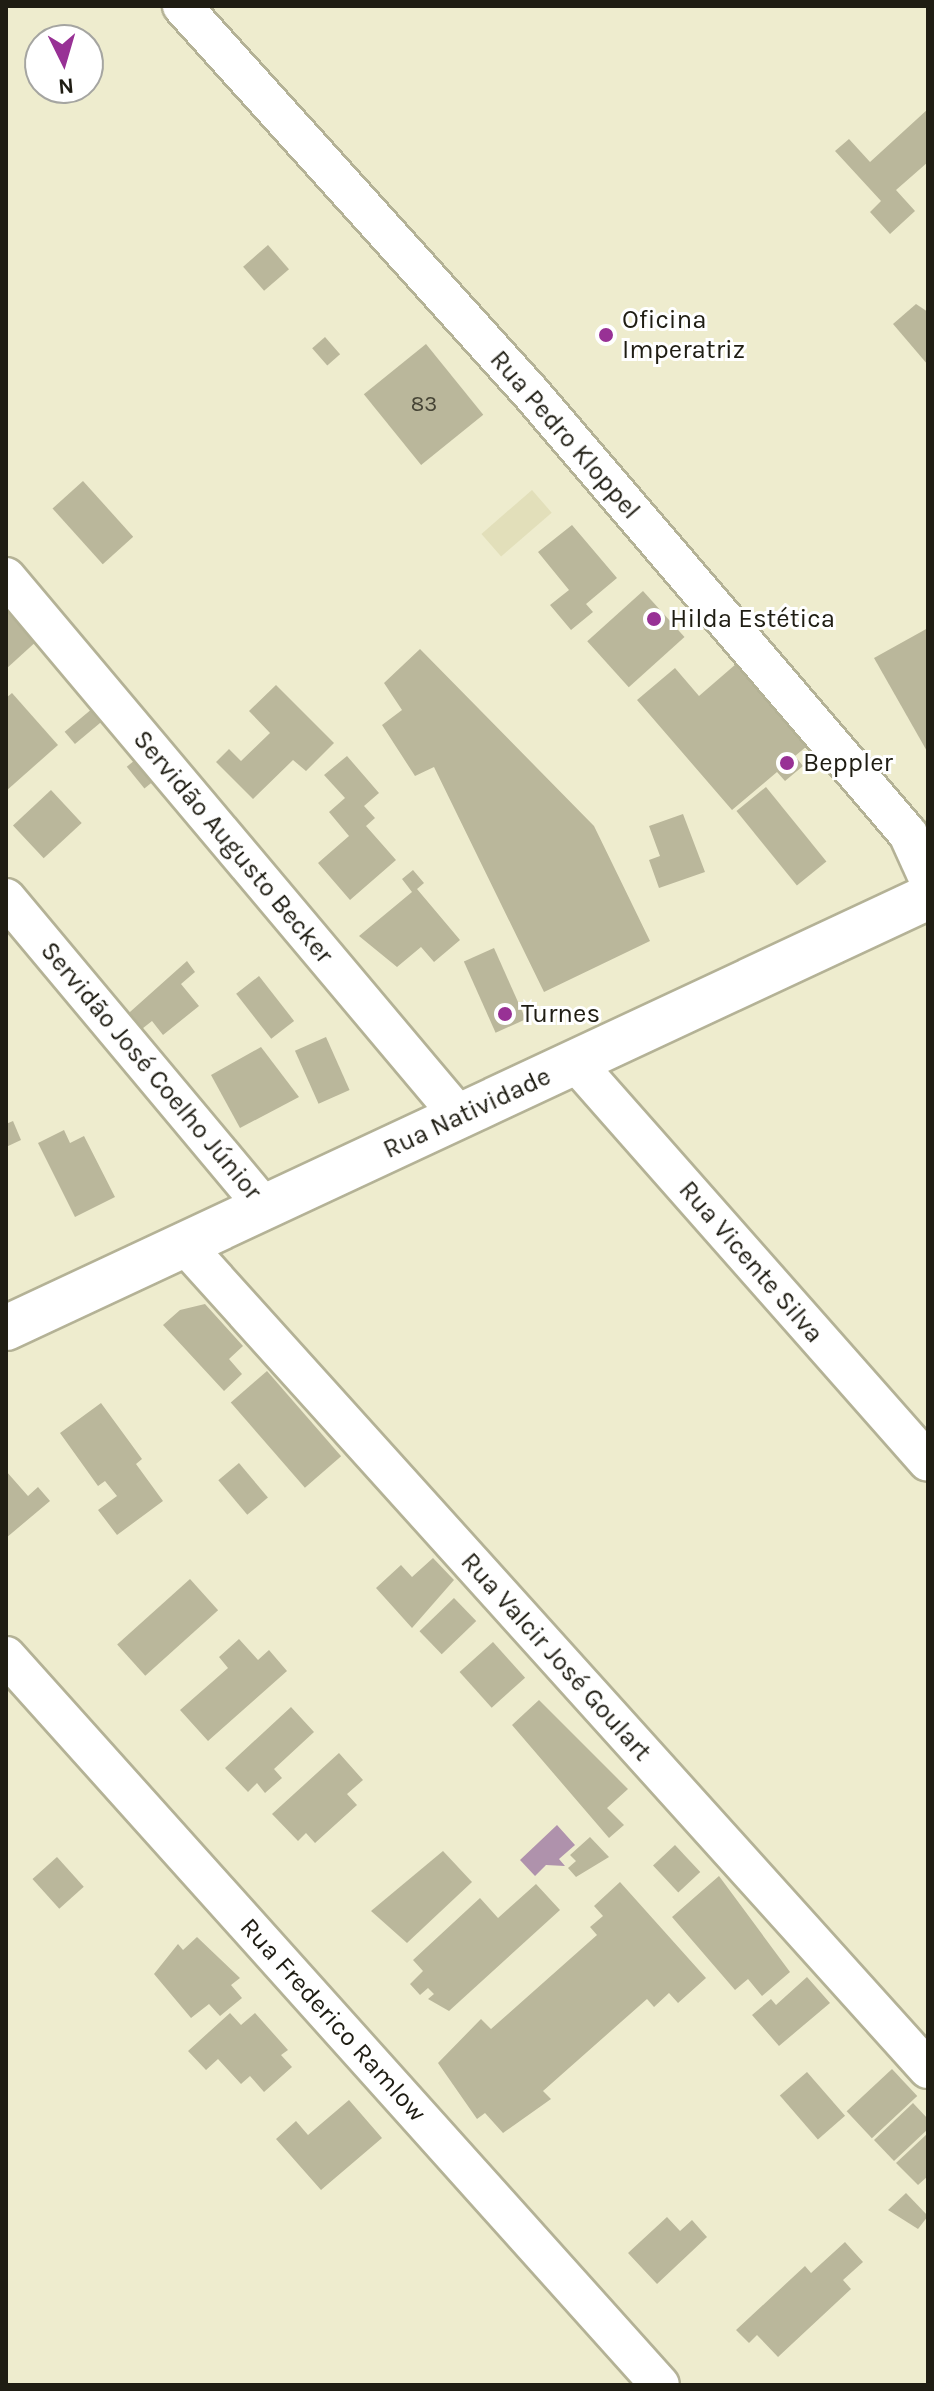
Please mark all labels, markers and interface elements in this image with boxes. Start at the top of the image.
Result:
north arrow [24,24,104,104]
text: N [57,72,75,100]
place label: Oficina Imperatriz [622,304,745,366]
marker: Oficina Imperatriz [597,326,615,344]
street label: Rua Pedro Kloppel [483,344,647,526]
house number: 83 [411,392,437,418]
place label: Hilda Estética [670,603,835,635]
marker: Hilda Estética [645,610,663,628]
street label: Servidão Augusto Becker [126,724,340,970]
place label: Beppler [803,747,893,779]
marker: Beppler [778,754,796,772]
street label: Servidão José Coelho Júnior [34,936,268,1206]
place label: Turnes [521,998,600,1030]
marker: Turnes [496,1005,514,1023]
street label: Rua Natividade [378,1061,556,1165]
street label: Rua Vicente Silva [672,1175,830,1349]
street label: Rua Valcir José Goulart [454,1546,658,1768]
street label: Rua Frederico Ramlow [233,1912,433,2128]

